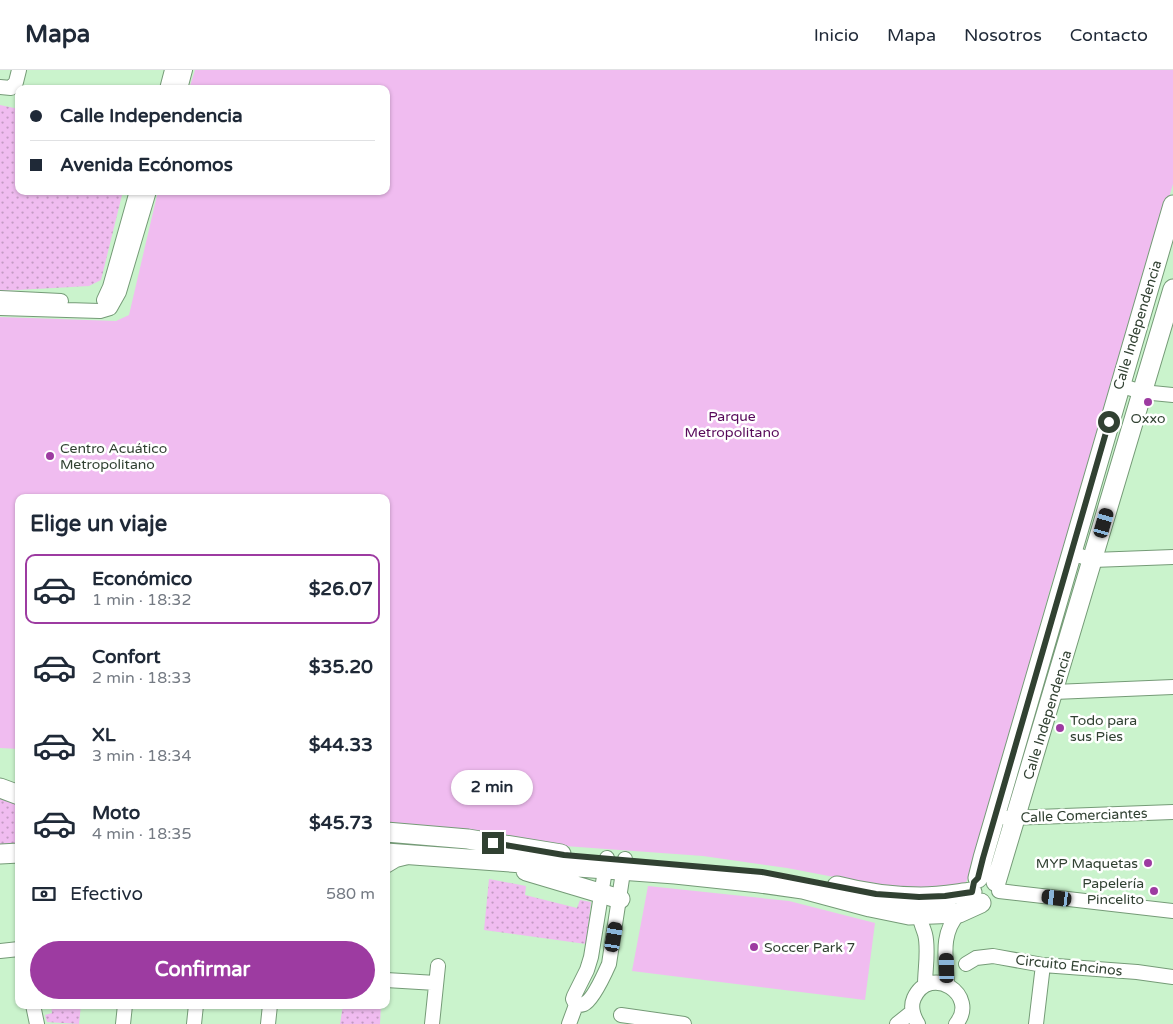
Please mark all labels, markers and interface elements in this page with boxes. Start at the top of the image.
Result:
text: Mapa [25,20,90,49]
text: Inicio [814,24,859,46]
text: Mapa [887,24,936,46]
text: Nosotros [964,24,1042,46]
text: Contacto [1070,24,1148,46]
text: Calle Independencia [60,105,243,127]
text: Avenida Ecónomos [60,154,233,176]
street label: Calle Independencia [1110,258,1165,392]
marker: Oxxo [1142,396,1154,408]
park label: Parque Metropolitano [685,408,779,441]
place label: Oxxo [1131,410,1165,427]
route start [1098,411,1120,433]
place label: Centro Acuático Metropolitano [60,440,167,473]
marker: Centro Acuático Metropolitano [44,450,56,462]
car [1092,507,1115,539]
text: Elige un viaje [30,511,167,537]
icon: car [32,567,77,612]
text: Económico [92,568,192,590]
text: $26.07 [309,578,373,600]
text: 1 min · 18:32 [92,590,191,610]
icon: car [32,645,77,690]
text: Confort [92,646,161,668]
street label: Calle Independencia [1020,648,1075,782]
text: $35.20 [309,656,373,678]
text: 2 min · 18:33 [92,668,191,688]
place label: Todo para sus Pies [1070,712,1137,745]
marker: Todo para sus Pies [1054,722,1066,734]
icon: car [32,723,77,768]
text: XL [92,724,116,746]
text: $44.33 [309,734,373,756]
text: 3 min · 18:34 [92,746,191,766]
callout: 2 min [452,770,534,806]
text: 2 min [471,777,513,797]
icon: car [32,801,77,846]
text: Moto [92,802,140,824]
street label: Calle Comerciantes [1020,805,1148,826]
text: $45.73 [309,812,373,834]
text: 4 min · 18:35 [92,824,191,844]
route end [482,832,504,854]
place label: MYP Maquetas [1036,855,1138,872]
marker: MYP Maquetas [1142,857,1154,869]
place label: Papelería Pincelito [1082,875,1144,908]
icon: cash [30,880,58,908]
text: Efectivo [70,883,143,905]
text: 580 m [326,884,375,904]
marker: Papelería Pincelito [1148,885,1160,897]
car [1041,889,1072,907]
car [604,921,623,953]
place label: Soccer Park 7 [764,939,855,956]
button: Confirmar [30,941,375,999]
marker: Soccer Park 7 [748,941,760,953]
street label: Circuito Encinos [1015,951,1123,980]
car [939,953,954,983]

